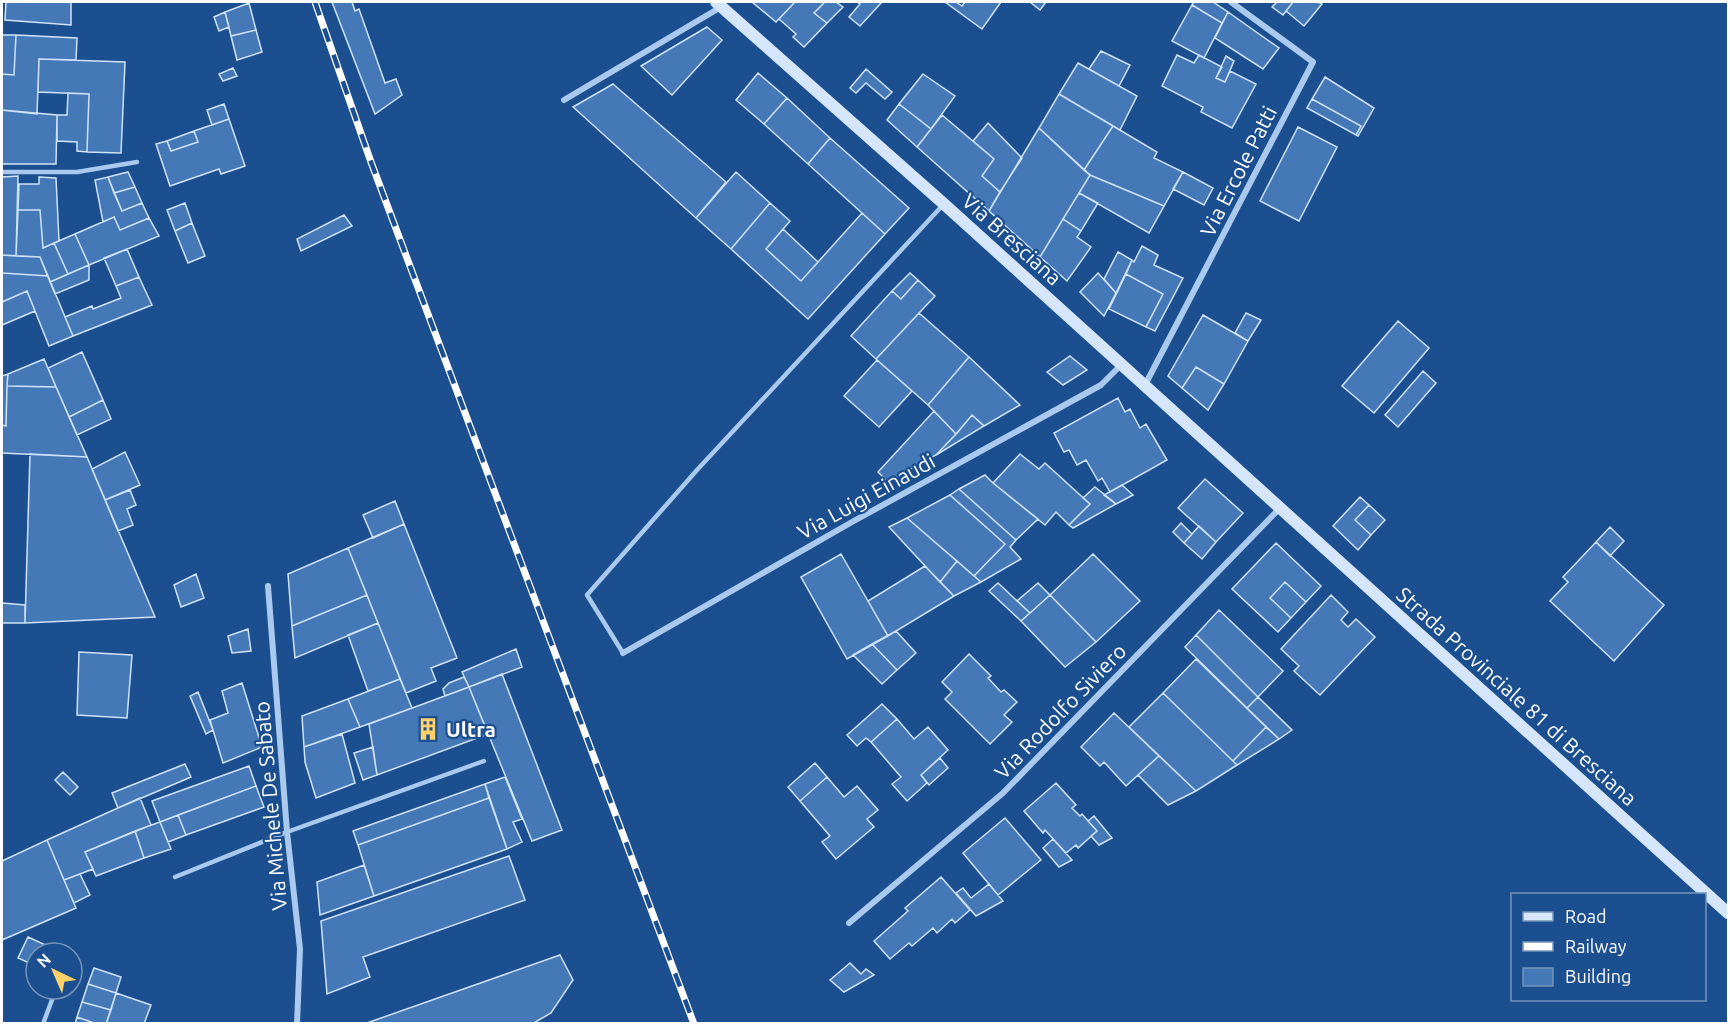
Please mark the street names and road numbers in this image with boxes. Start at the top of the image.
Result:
street label: Via Ercole Patti [1195,102,1281,240]
street label: Via Bresciana [957,188,1067,290]
street label: Via Luigi Einaudi [793,448,939,544]
street label: Strada Provinciale 81 di Bresciana [1392,582,1642,810]
street label: Via Rodolfo Siviero [989,638,1131,784]
street label: Via Michele De Sabato [249,700,291,912]

